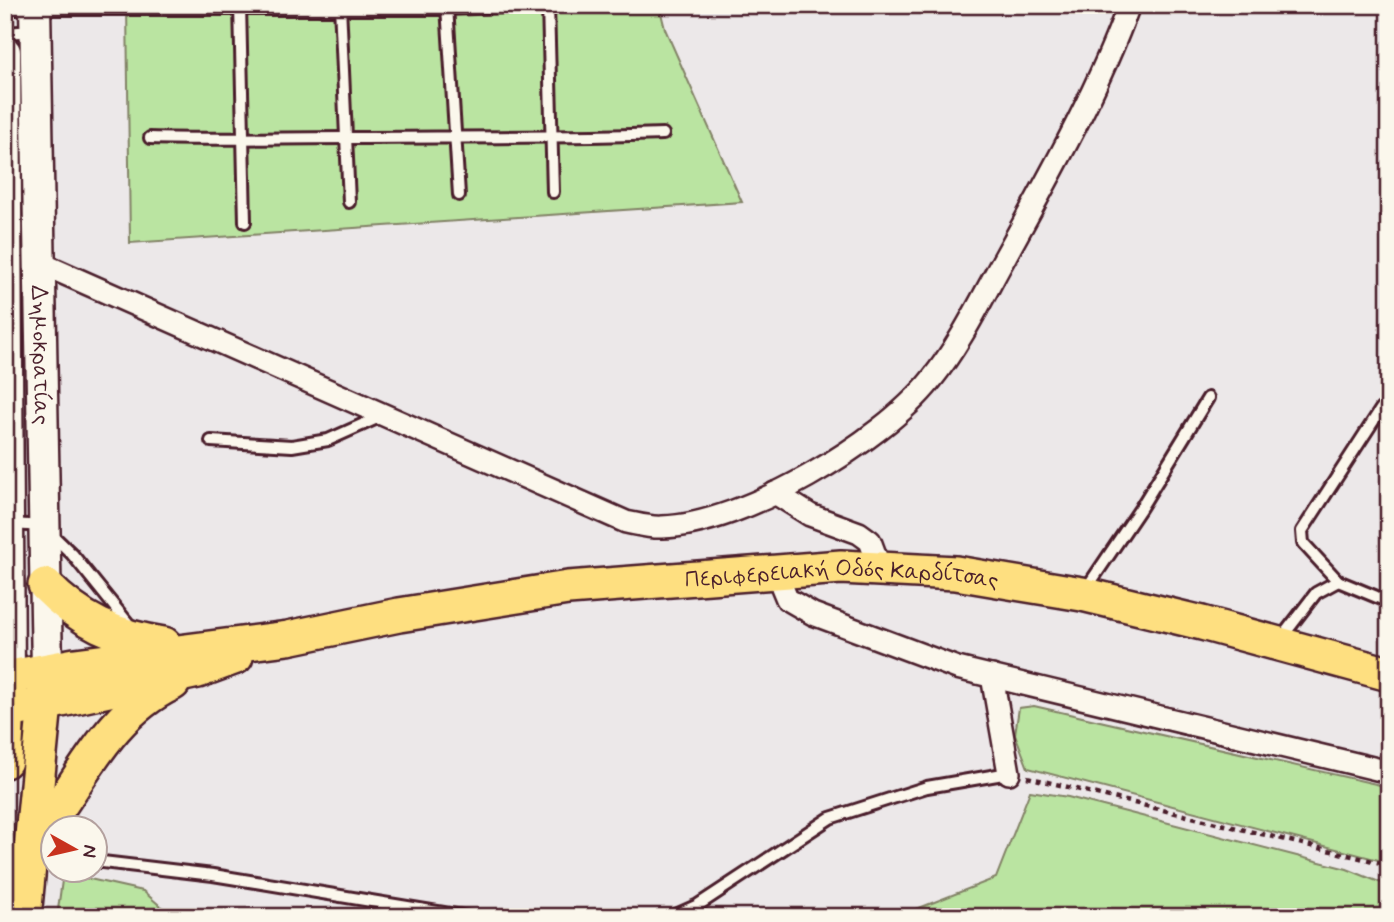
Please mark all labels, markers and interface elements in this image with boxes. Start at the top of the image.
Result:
street label: Δημοκρατίας [23,285,56,425]
street label: Περιφερειακή Οδός Καρδίτσας [684,554,1001,597]
north arrow [38,814,108,884]
text: N [76,843,103,859]

